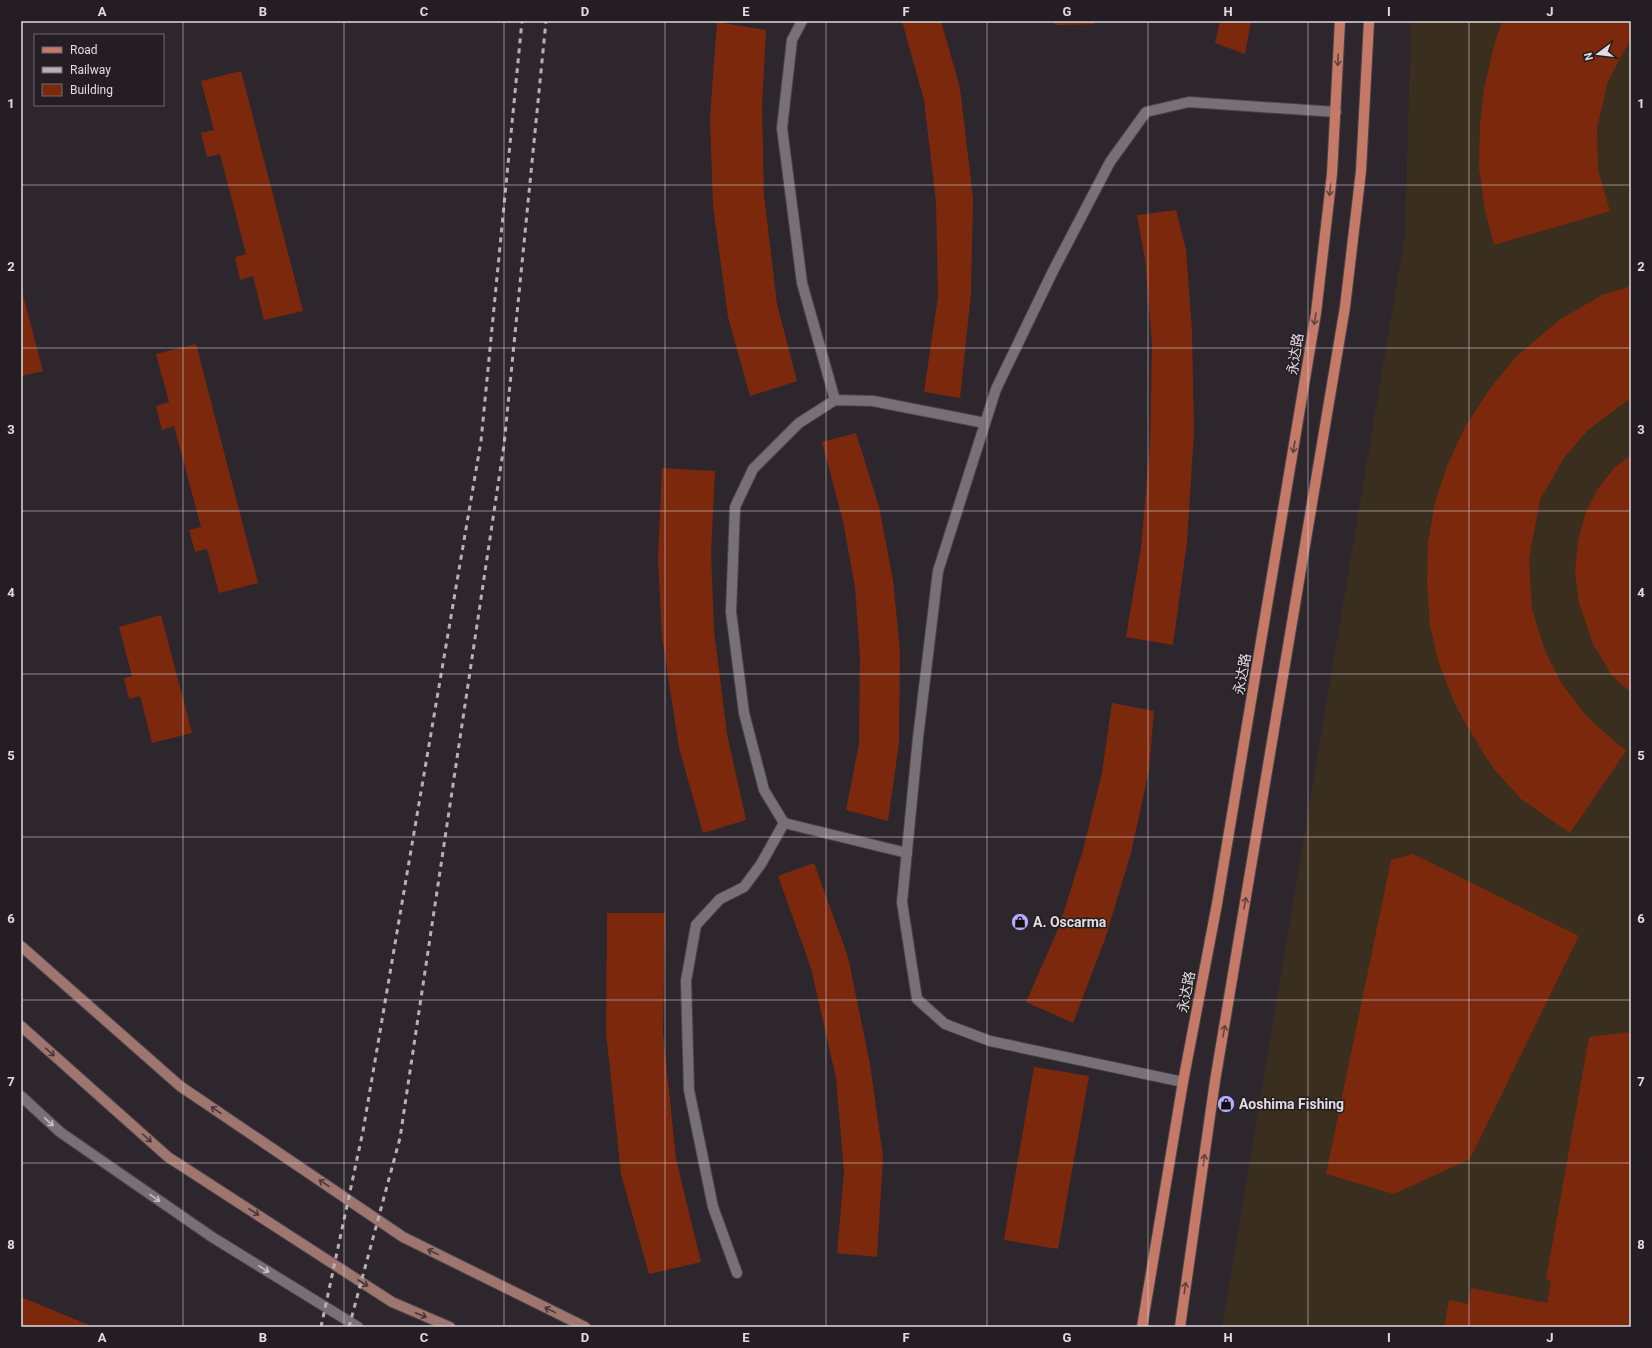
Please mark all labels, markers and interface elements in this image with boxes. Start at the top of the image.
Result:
text: A [98,4,107,19]
text: B [259,4,267,19]
text: C [420,4,429,19]
text: D [581,4,589,19]
text: E [742,4,750,19]
text: F [902,4,910,19]
text: G [1063,4,1072,19]
text: H [1223,4,1233,19]
text: I [1387,4,1391,19]
text: J [1546,4,1554,19]
legend [34,34,164,106]
north arrow [1578,34,1618,74]
text: Road [70,43,98,57]
text: N [1581,51,1596,62]
one-way arrow [1335,53,1342,66]
text: Railway [70,63,111,77]
text: Building [70,83,113,97]
text: 1 [7,96,15,111]
text: 1 [1637,96,1645,111]
one-way arrow [1327,183,1334,196]
text: 2 [7,259,15,274]
text: 2 [1637,259,1645,274]
one-way arrow [1311,312,1319,325]
street label: 永达路 [1284,332,1306,376]
text: 3 [7,422,15,437]
text: 3 [1637,422,1645,437]
one-way arrow [1290,440,1298,453]
text: 4 [7,585,15,600]
text: 4 [1637,585,1645,600]
street label: 永达路 [1230,652,1254,696]
text: 5 [7,748,15,763]
text: 5 [1637,748,1645,763]
one-way arrow [1241,897,1249,910]
text: 6 [7,911,15,926]
text: 6 [1637,911,1645,926]
shop icon: A. Oscarma [1010,912,1030,932]
place label: A. Oscarma [1033,914,1107,930]
street label: 永达路 [1174,970,1198,1014]
one-way arrow [1220,1025,1228,1038]
one-way arrow [45,1047,55,1056]
text: 7 [7,1074,15,1089]
text: 7 [1637,1074,1645,1089]
shop icon: Aoshima Fishing [1216,1094,1236,1114]
place label: Aoshima Fishing [1239,1096,1344,1112]
one-way arrow [211,1106,222,1114]
one-way arrow [44,1118,55,1127]
one-way arrow [142,1133,152,1142]
one-way arrow [1200,1154,1208,1167]
one-way arrow [318,1179,329,1187]
one-way arrow [149,1194,160,1202]
one-way arrow [248,1209,260,1217]
text: 8 [7,1237,15,1252]
text: 8 [1637,1237,1645,1252]
one-way arrow [428,1248,440,1256]
one-way arrow [258,1265,269,1273]
one-way arrow [357,1279,368,1287]
one-way arrow [1181,1282,1189,1295]
one-way arrow [544,1306,556,1313]
one-way arrow [414,1311,426,1319]
text: A [98,1330,107,1345]
text: B [259,1330,267,1345]
text: C [420,1330,429,1345]
text: D [581,1330,589,1345]
text: E [742,1330,750,1345]
text: F [902,1330,910,1345]
text: G [1063,1330,1072,1345]
text: H [1223,1330,1233,1345]
text: I [1387,1330,1391,1345]
text: J [1546,1330,1554,1345]

